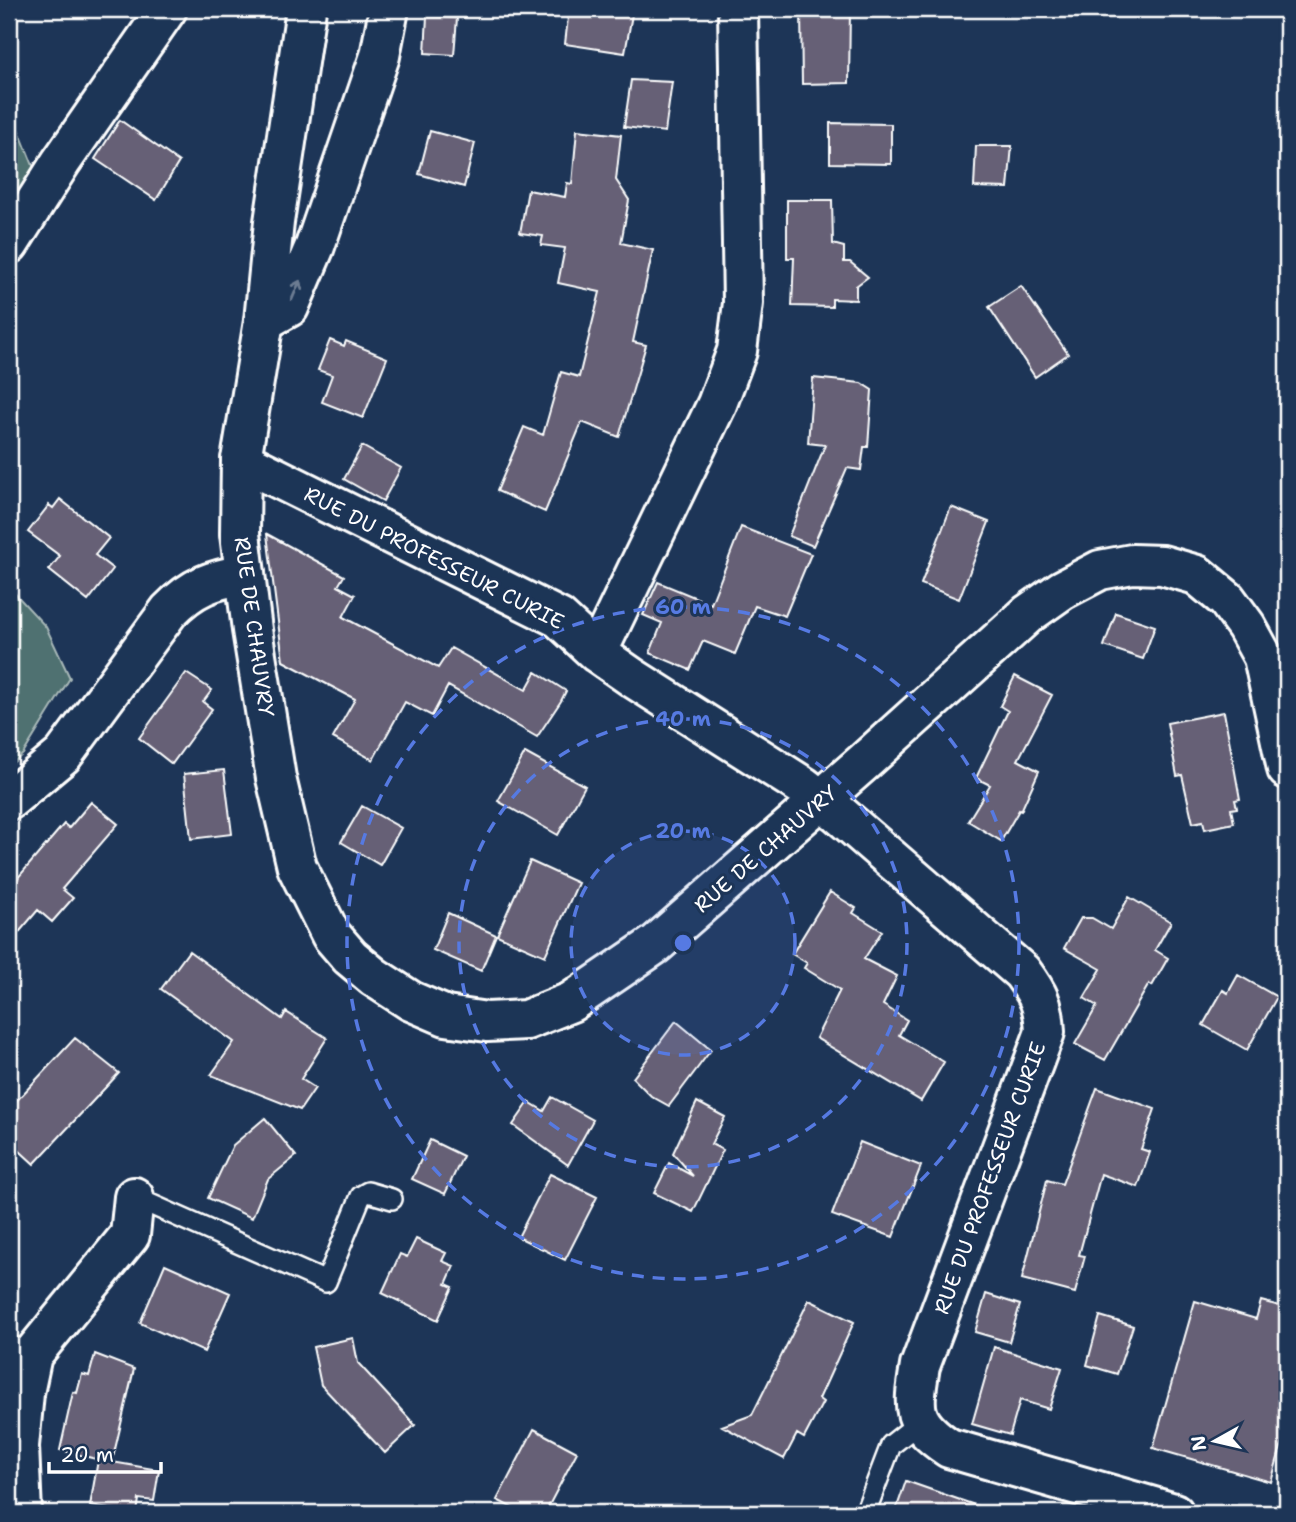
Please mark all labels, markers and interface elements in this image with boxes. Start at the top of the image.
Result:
one-way arrow [290,280,303,301]
street label: RUE DU PROFESSEUR CURIE [299,480,569,636]
street label: RUE DE CHAUVRY [228,535,281,719]
text: 60 m [655,593,711,621]
text: 40 m [655,705,711,733]
street label: RUE DE CHAUVRY [688,779,844,919]
text: 20 m [655,817,711,845]
centre of rings [671,931,695,955]
street label: RUE DU PROFESSEUR CURIE [928,1038,1052,1318]
north arrow [1180,1406,1250,1476]
scale bar [49,1431,161,1475]
text: N [1185,1434,1212,1452]
text: 20 m [60,1441,114,1469]

